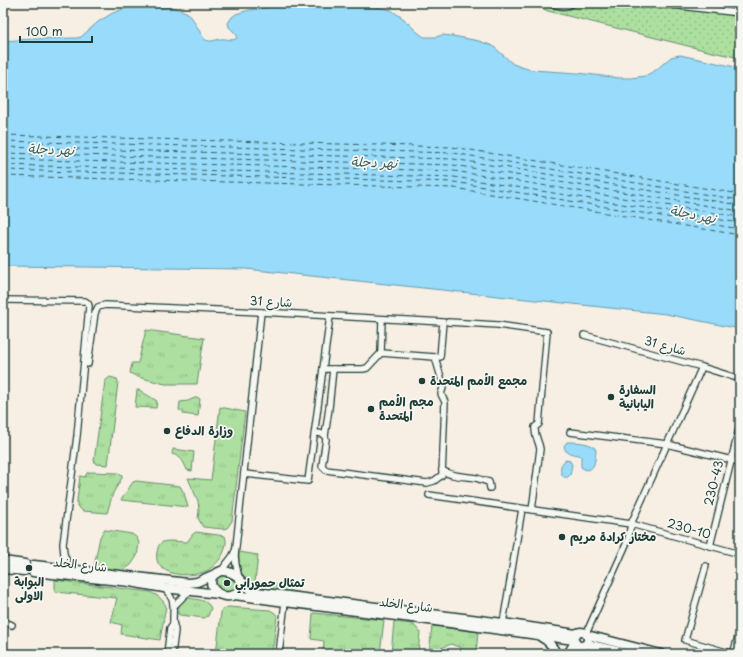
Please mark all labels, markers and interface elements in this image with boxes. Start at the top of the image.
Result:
scale bar [20,18,92,44]
text: 100 m [26,22,63,40]
water label: نهر دجلة [27,138,76,159]
water label: نهر دجلة [350,151,399,172]
water label: نهر دجلة [668,200,719,228]
street label: شارع 31 [249,291,293,312]
street label: شارع 31 [642,331,688,360]
place label: مجمع الأمم المتحدة [430,371,527,390]
marker: مجمع الأمم المتحدة [417,376,427,386]
place label: السفارة اليابانية [619,380,656,412]
place label: مجم الأمم المتحدة [379,392,434,424]
marker: السفارة اليابانية [606,392,616,402]
marker: مجم الأمم المتحدة [366,404,376,414]
place label: وزارة الدفاع [175,421,233,439]
marker: وزارة الدفاع [162,426,172,436]
street label: 230-43 [699,458,727,507]
street label: 230-10 [665,513,714,543]
place label: مختار كرادة مريم [570,527,656,546]
marker: مختار كرادة مريم [557,532,567,542]
street label: شارع الخلد [52,552,108,577]
marker: البوابة الاولى [24,563,34,573]
place label: البوابة الاولى [14,572,44,604]
place label: تمثال حمورابي [235,573,305,594]
marker: تمثال حمورابي [222,578,232,588]
street label: شارع الخلد [378,592,434,617]

